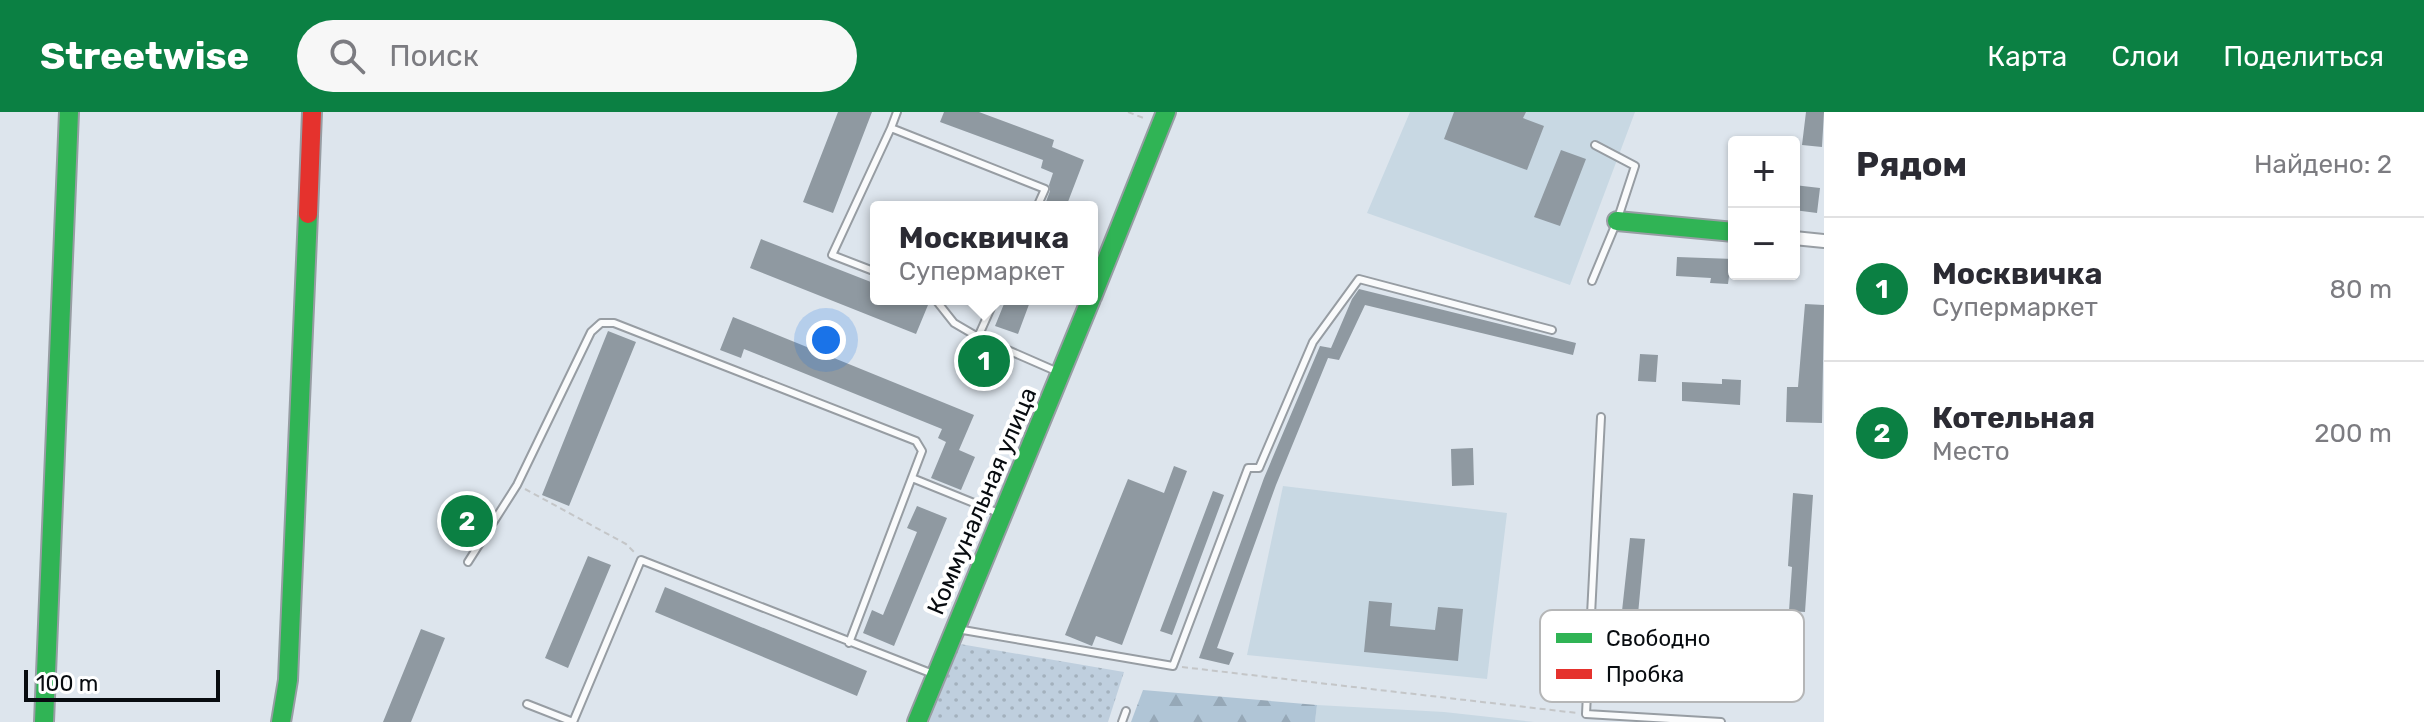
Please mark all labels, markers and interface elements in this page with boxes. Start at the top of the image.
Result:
search box [297,20,857,92]
text: Streetwise [40,33,249,79]
icon: search [325,34,369,78]
text: Поиск [389,38,479,74]
text: Карта [1987,40,2067,73]
text: Слои [2111,40,2179,73]
text: Поделиться [2223,40,2384,73]
map controls [1728,136,1800,280]
button: + [1728,136,1800,208]
text: Рядом [1856,144,1967,185]
text: Найдено: 2 [2254,149,2392,180]
popup [870,201,1098,305]
button: − [1728,208,1800,280]
text: Москвичка [899,220,1069,256]
text: Супермаркет [899,256,1065,287]
text: Москвичка [1932,256,2102,292]
text: 1 [1876,274,1888,305]
text: 80 m [2329,274,2392,305]
text: Супермаркет [1932,292,2098,323]
your location [806,320,846,360]
pin: 1 [958,331,1010,391]
street label: Коммунальная улица [921,383,1043,619]
text: Котельная [1932,400,2095,436]
text: 2 [1874,418,1890,449]
text: 200 m [2314,418,2392,449]
text: Место [1932,436,2010,467]
pin: 2 [441,491,493,551]
legend [1540,610,1804,702]
text: Свободно [1606,625,1710,652]
text: Пробка [1606,661,1684,688]
scale bar [24,666,220,702]
text: 100 m [36,670,98,697]

